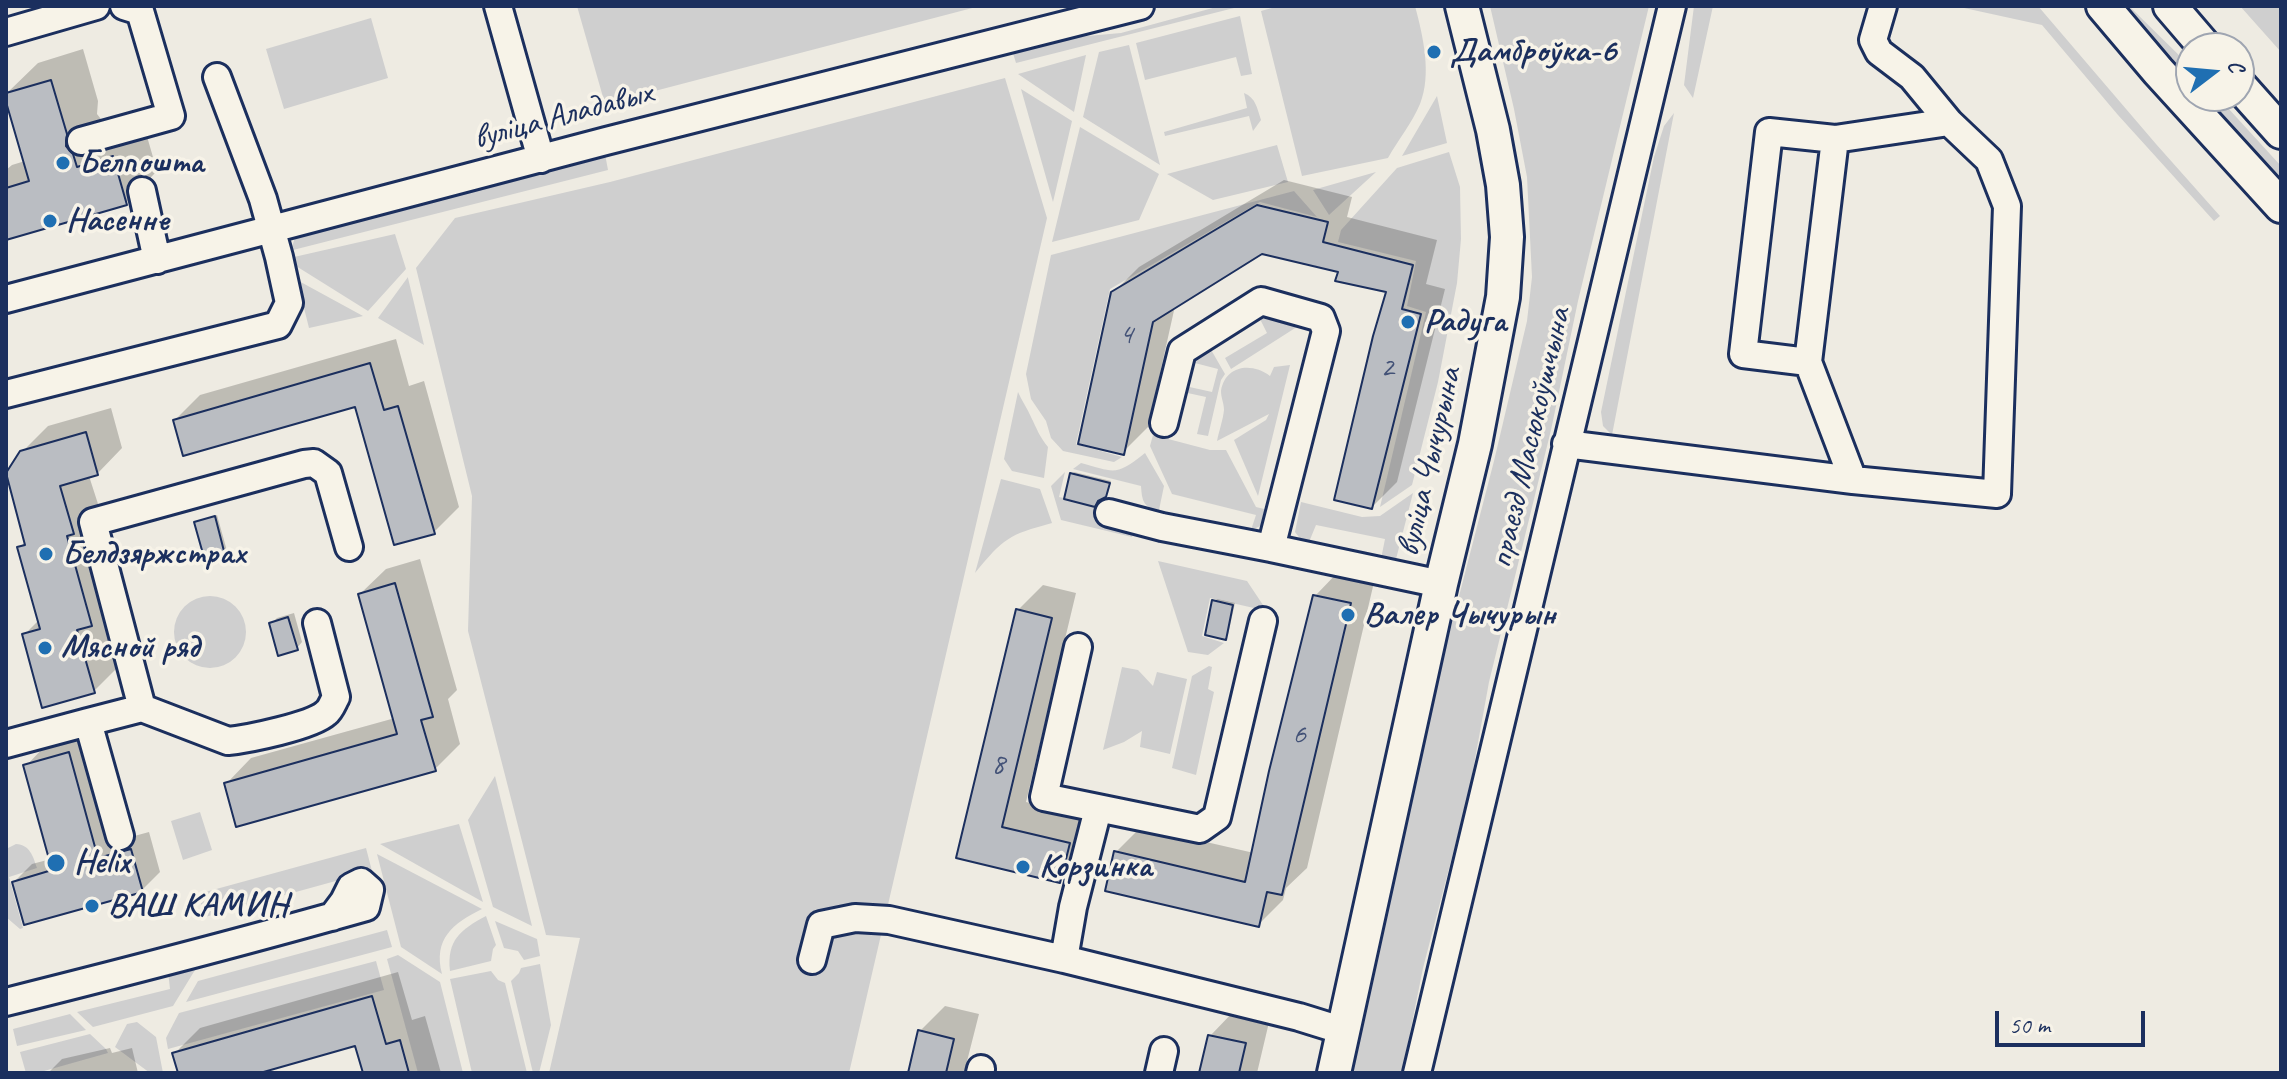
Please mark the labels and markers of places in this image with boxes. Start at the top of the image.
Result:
place label: Дамброўка-6 [1450,32,1616,72]
marker: Дамброўка-6 [1425,43,1443,61]
place label: Белпошта [79,143,203,183]
marker: Белпошта [54,154,72,172]
place label: Насенне [66,201,169,241]
marker: Насенне [41,212,59,230]
place label: Радуга [1424,302,1506,342]
marker: Радуга [1399,313,1417,331]
place label: Белдзяржстрах [62,534,246,574]
marker: Белдзяржстрах [37,545,55,563]
place label: Валер Чычурын [1364,595,1555,635]
marker: Валер Чычурын [1339,606,1357,624]
place label: Мясной ряд [61,628,199,668]
marker: Мясной ряд [36,639,54,657]
place label: Helix [74,843,130,883]
place label: Корзинка [1039,847,1152,887]
marker: Helix [45,852,67,874]
marker: Корзинка [1014,858,1032,876]
place label: ВАШ КАМИН [108,886,289,926]
marker: ВАШ КАМИН [83,897,101,915]

